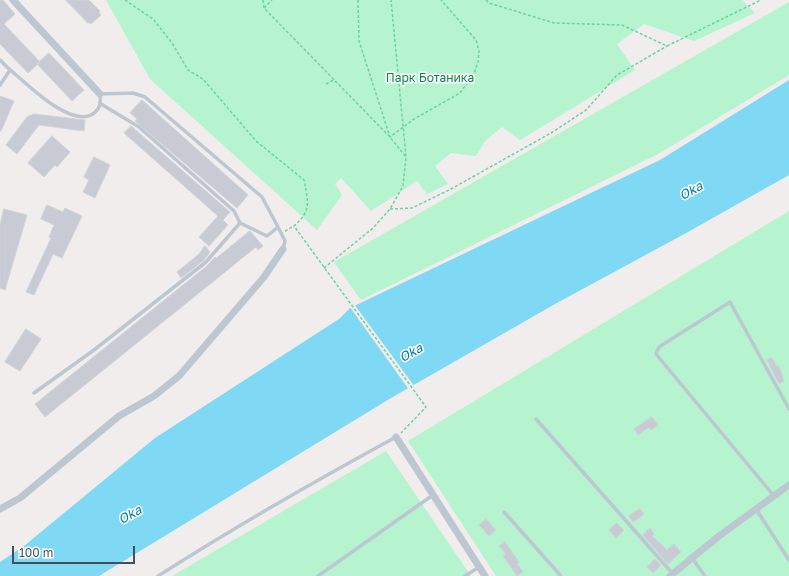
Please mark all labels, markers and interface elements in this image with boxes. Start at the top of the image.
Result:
park label: Парк Ботаника [386,71,474,85]
water label: Oka [677,178,705,204]
water label: Oka [397,340,425,366]
water label: Oka [116,502,144,528]
scale bar [14,538,137,564]
text: 100 m [19,545,53,560]

